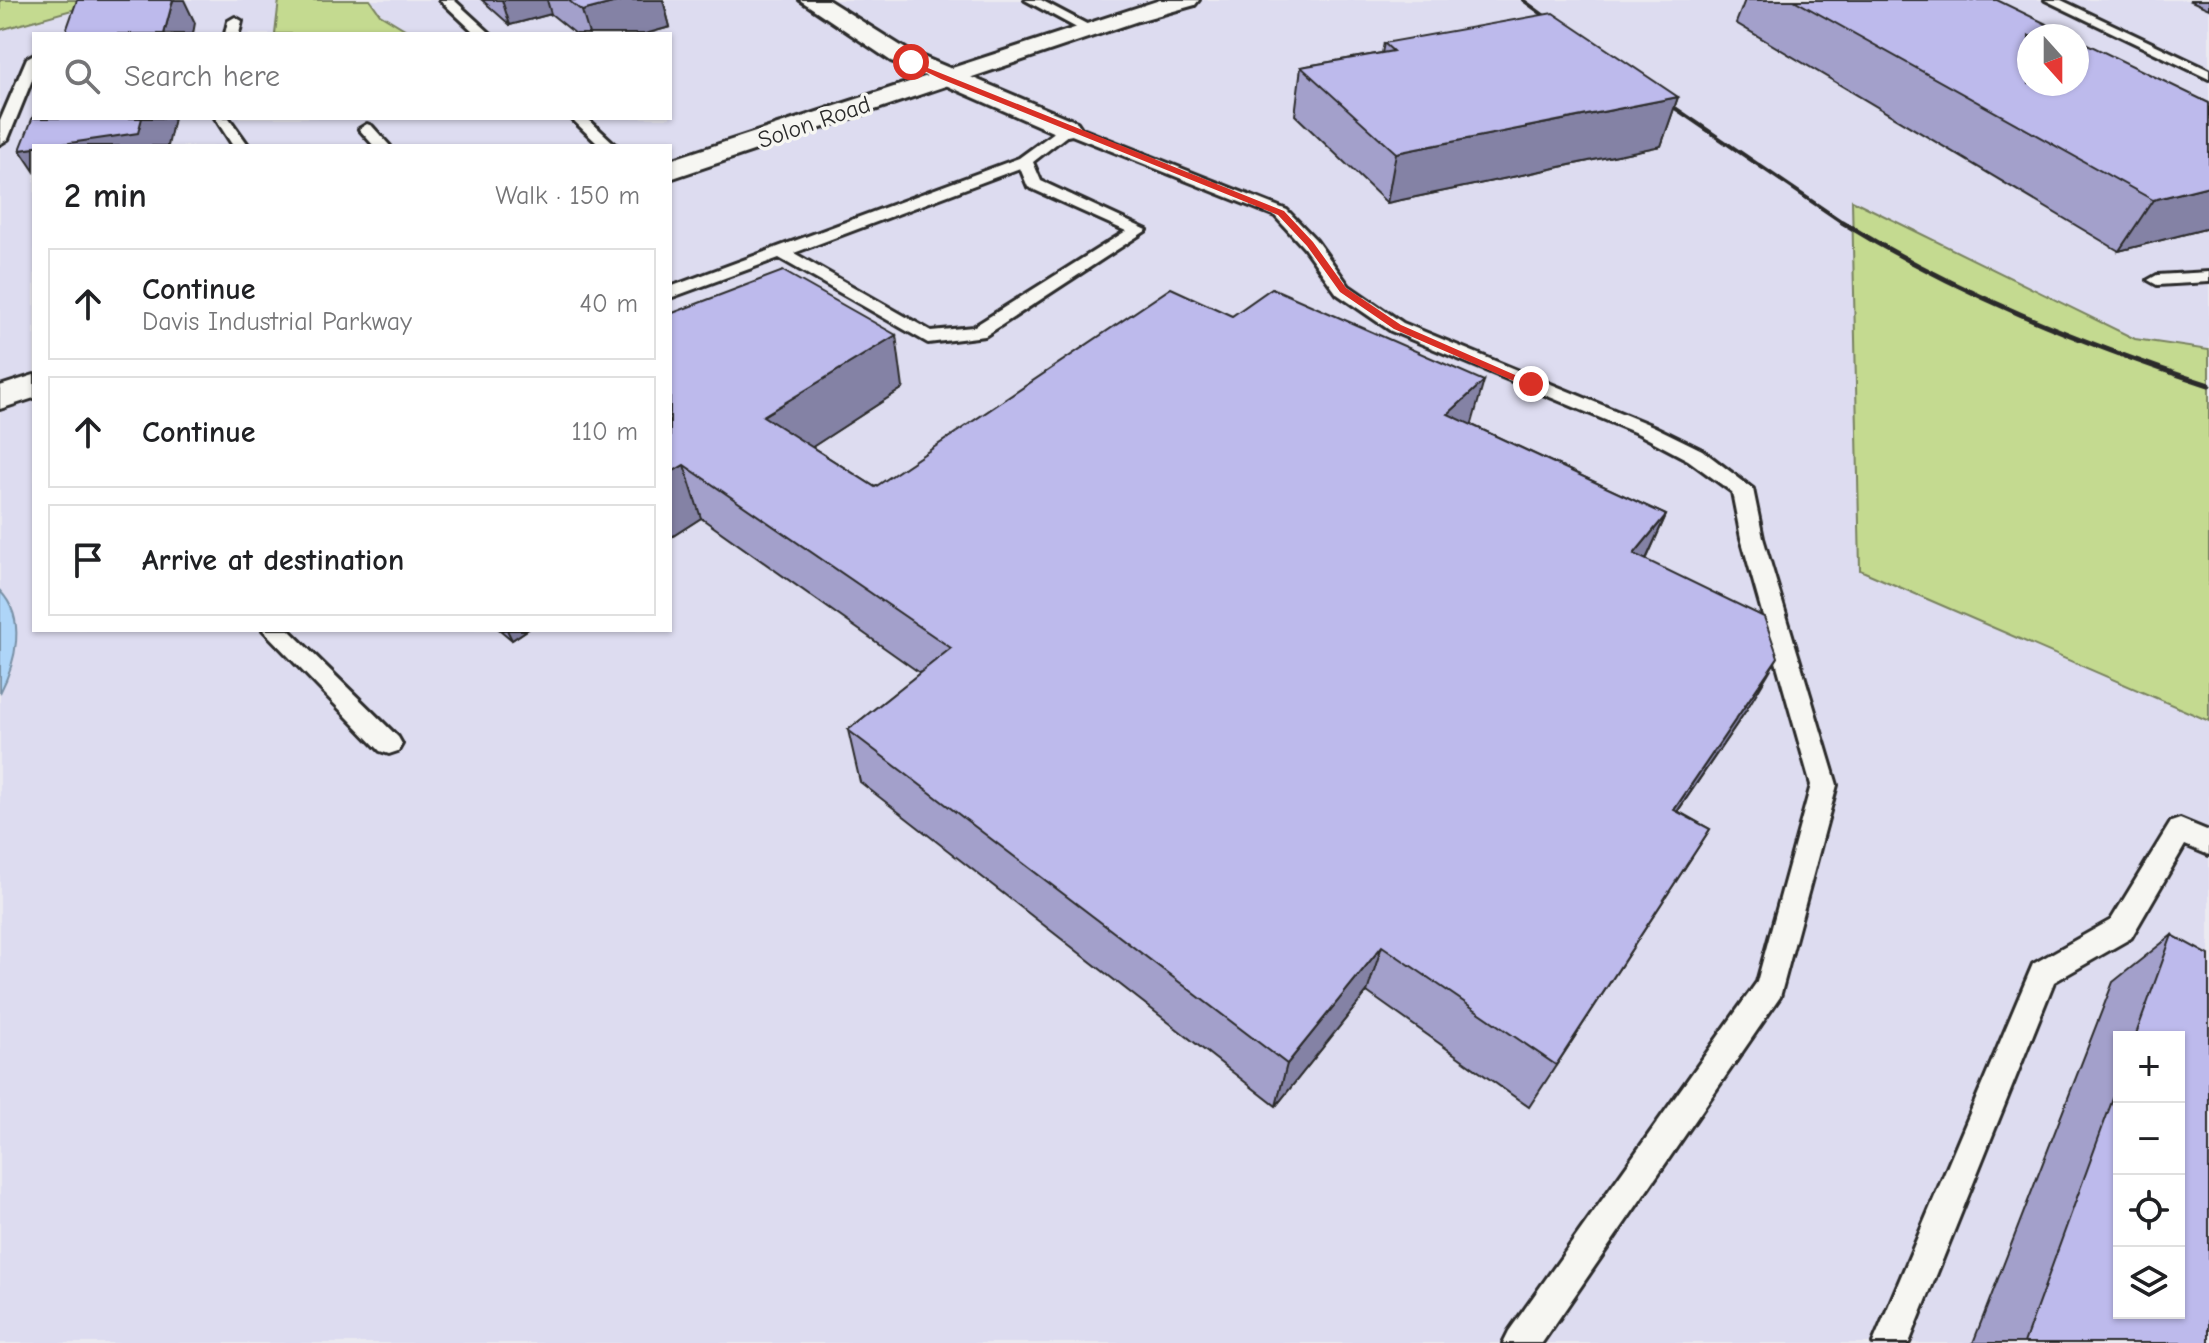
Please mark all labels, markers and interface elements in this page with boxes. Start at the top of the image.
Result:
north arrow [2017,24,2089,96]
search box [32,32,672,120]
route start [893,44,929,80]
icon: search [60,54,104,98]
text: Search here [124,59,280,94]
street label: Solon Road [754,90,874,154]
text: 2 min [64,176,147,216]
text: Walk · 150 m [495,181,640,211]
text: Continue [142,272,256,307]
icon: ahead [66,282,110,326]
text: 40 m [579,289,638,319]
text: Davis Industrial Parkway [142,307,412,337]
route end [1513,366,1549,402]
icon: ahead [66,410,110,454]
text: Continue [142,415,256,450]
text: 110 m [571,417,638,447]
icon: arrive [66,538,110,582]
text: Arrive at destination [142,543,404,578]
map controls [2113,1031,2185,1319]
button: + [2113,1031,2185,1103]
button: − [2113,1103,2185,1175]
button: locate [2113,1175,2185,1247]
button: layers [2113,1247,2185,1319]

